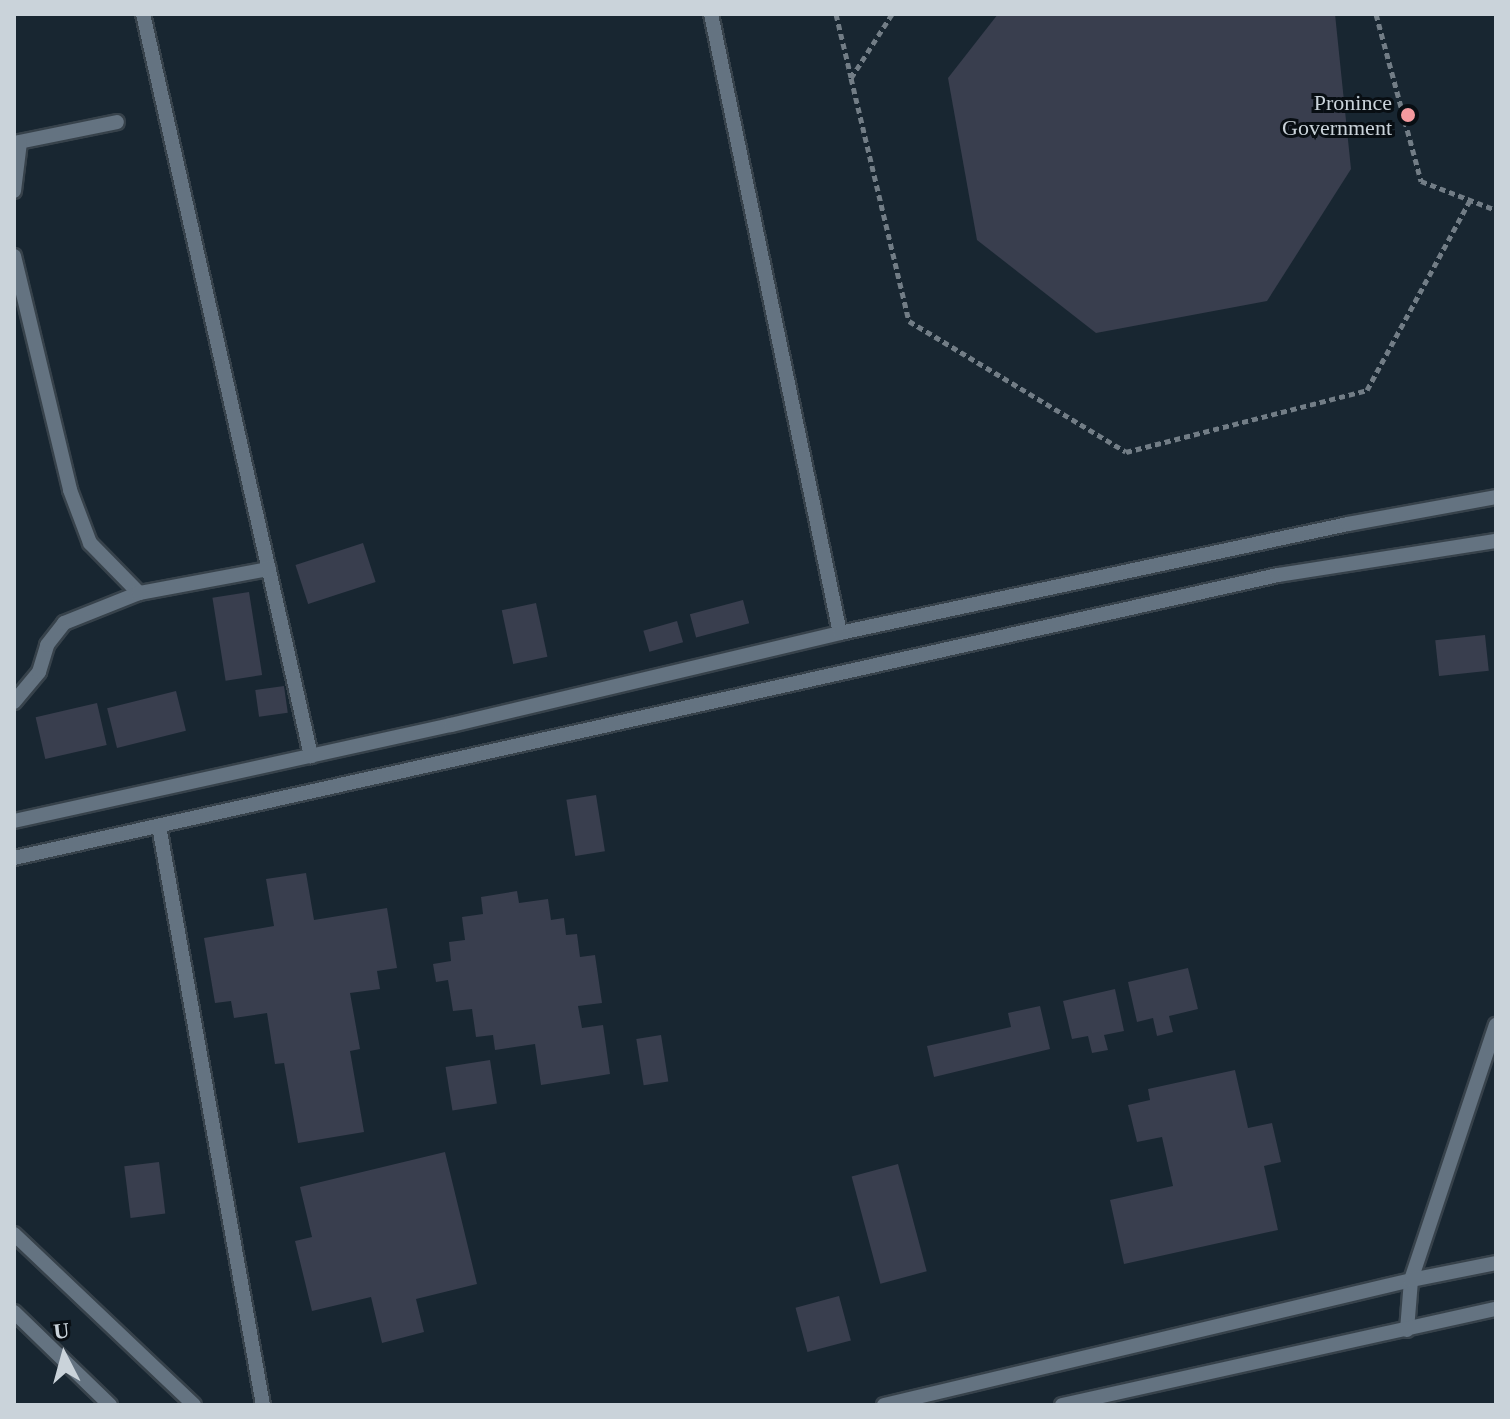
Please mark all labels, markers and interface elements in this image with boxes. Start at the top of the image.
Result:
place label: Pronince Government [1282,89,1392,140]
marker: Pronince Government [1399,106,1417,124]
north arrow [24,1315,104,1395]
text: U [52,1317,71,1344]

